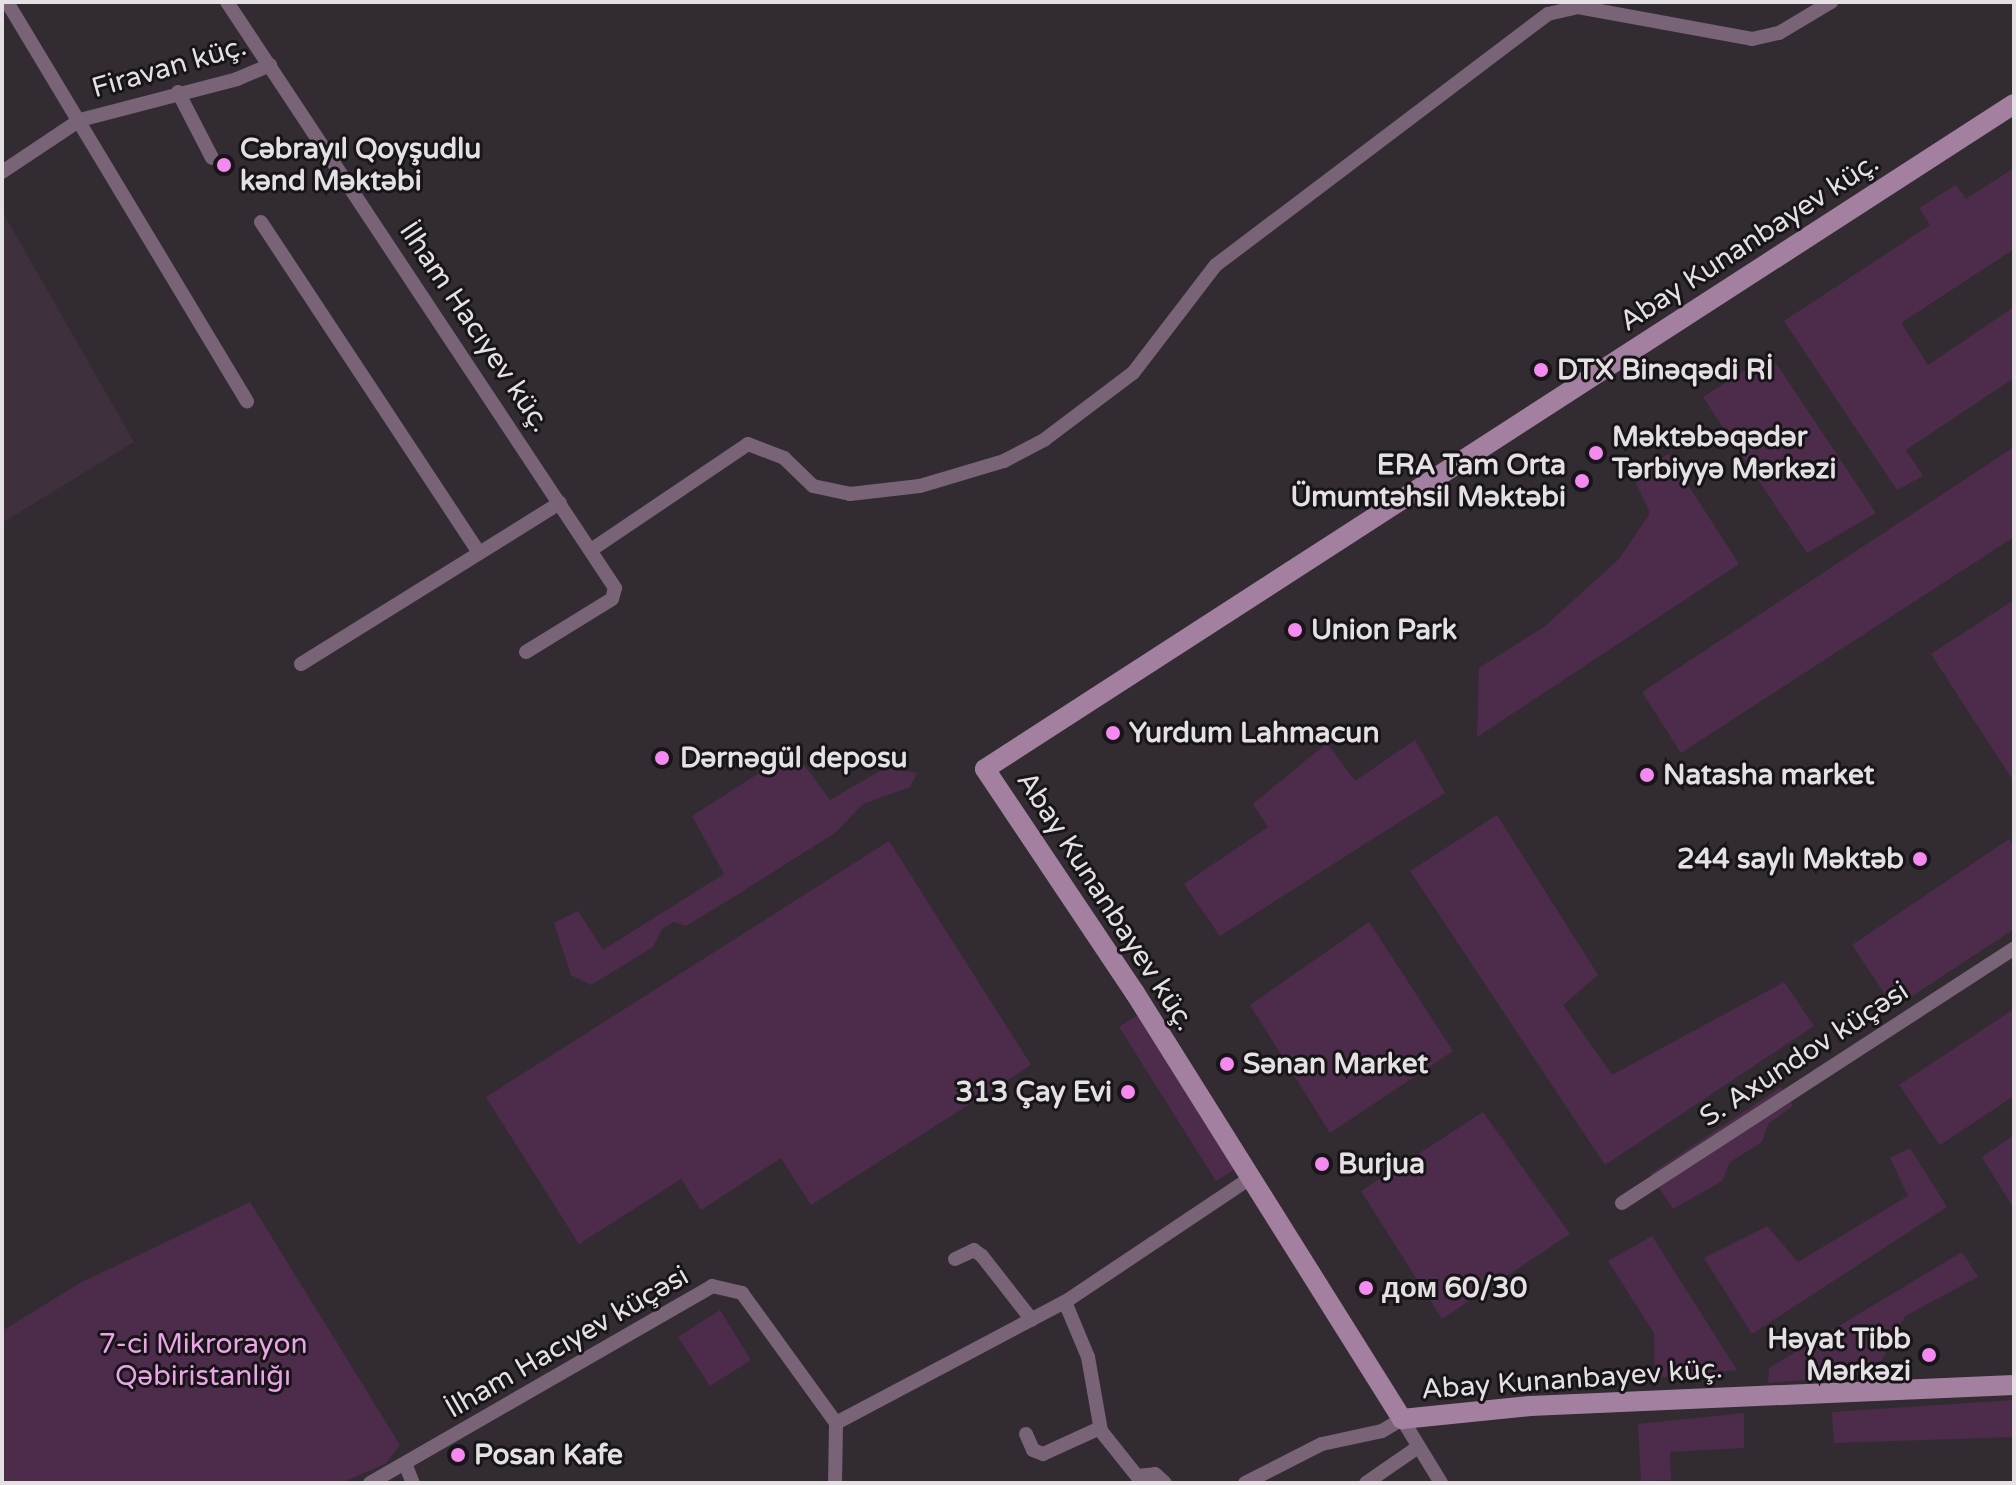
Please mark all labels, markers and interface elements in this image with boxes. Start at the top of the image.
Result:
street label: Firavan küç. [88,29,250,105]
place label: Cəbrayıl Qoyşudlu kənd Məktəbi [240,132,481,198]
street label: Abay Kunanbayev küç. [1613,146,1885,338]
marker: Cəbrayıl Qoyşudlu kənd Məktəbi [215,156,233,174]
street label: İlham Hacıyev küç. [392,215,558,439]
place label: DTX Binəqədi Rİ [1557,353,1774,387]
marker: DTX Binəqədi Rİ [1532,361,1550,379]
place label: Məktəbəqədər Tərbiyyə Mərkəzi [1612,420,1836,486]
marker: Məktəbəqədər Tərbiyyə Mərkəzi [1587,444,1605,462]
place label: ERA Tam Orta Ümumtəhsil Məktəbi [1290,448,1566,514]
marker: ERA Tam Orta Ümumtəhsil Məktəbi [1573,472,1591,490]
place label: Union Park [1311,613,1457,647]
marker: Union Park [1286,621,1304,639]
place label: Yurdum Lahmacun [1129,716,1379,750]
marker: Yurdum Lahmacun [1104,724,1122,742]
place label: Dərnəgül deposu [680,741,908,775]
marker: Dərnəgül deposu [651,747,673,769]
place label: Natasha market [1663,758,1875,792]
street label: Abay Kunanbayev küç. [1010,765,1202,1037]
marker: Natasha market [1638,766,1656,784]
place label: 244 saylı Məktəb [1677,842,1904,876]
marker: 244 saylı Məktəb [1911,850,1929,868]
street label: S. Axundov küçəsi [1693,974,1915,1134]
place label: Sənan Market [1243,1047,1428,1081]
marker: Sənan Market [1218,1055,1236,1073]
place label: 313 Çay Evi [955,1075,1112,1109]
marker: 313 Çay Evi [1119,1083,1137,1101]
place label: Burjua [1338,1147,1425,1181]
marker: Burjua [1313,1155,1331,1173]
street label: İlham Hacıyev küçəsi [439,1259,695,1425]
place label: дом 60/30 [1382,1271,1527,1305]
marker: дом 60/30 [1357,1279,1375,1297]
place label: Həyat Tibb Mərkəzi [1767,1322,1911,1388]
park label: 7-ci Mikrorayon Qəbiristanlığı [98,1327,308,1393]
marker: Həyat Tibb Mərkəzi [1918,1344,1940,1366]
street label: Abay Kunanbayev küç. [1420,1352,1724,1406]
place label: Posan Kafe [474,1438,623,1472]
marker: Posan Kafe [449,1446,467,1464]

